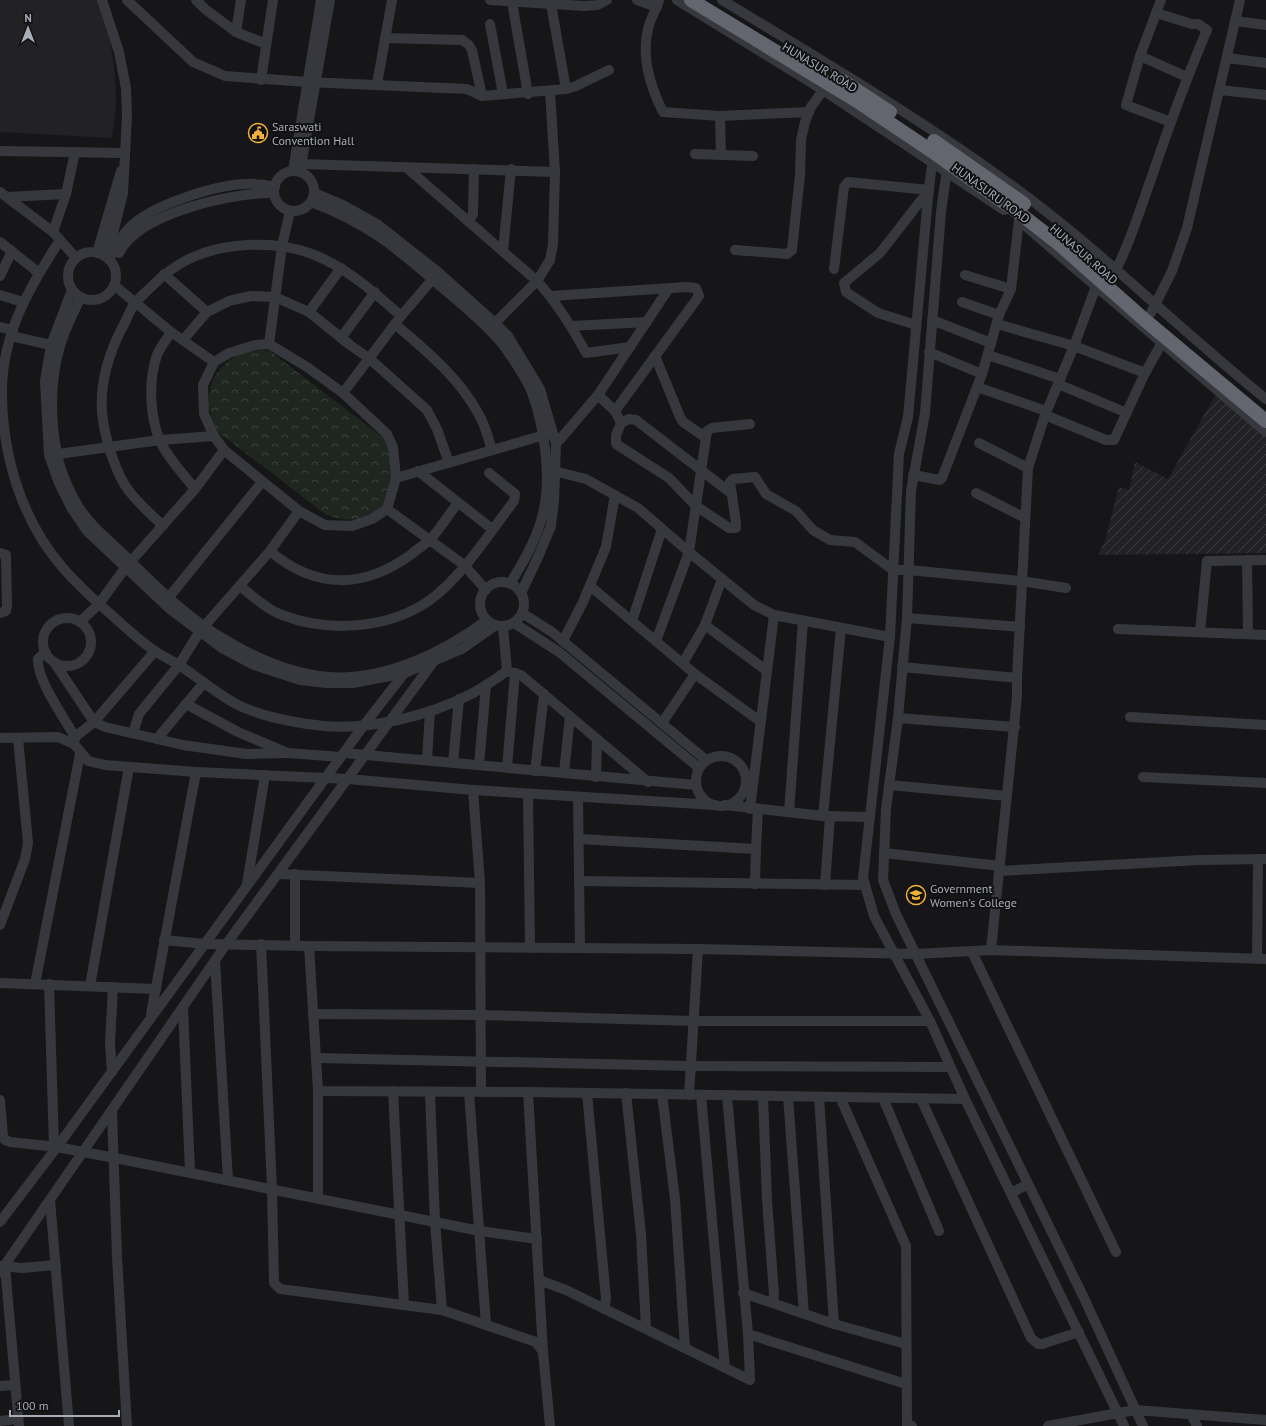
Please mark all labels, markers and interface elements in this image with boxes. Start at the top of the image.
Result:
north arrow [8,8,48,48]
text: N [24,11,32,25]
street label: HUNASUR ROAD [780,39,860,95]
place label: Saraswati Convention Hall [272,119,355,148]
public building icon: Saraswati Convention Hall [247,122,269,144]
street label: HUNASURU ROAD [949,160,1033,226]
street label: HUNASUR ROAD [1047,220,1121,288]
place label: Government Women's College [930,881,1017,910]
school or university icon: Government Women's College [905,884,927,906]
scale bar [10,1392,119,1418]
text: 100 m [16,1398,49,1413]

